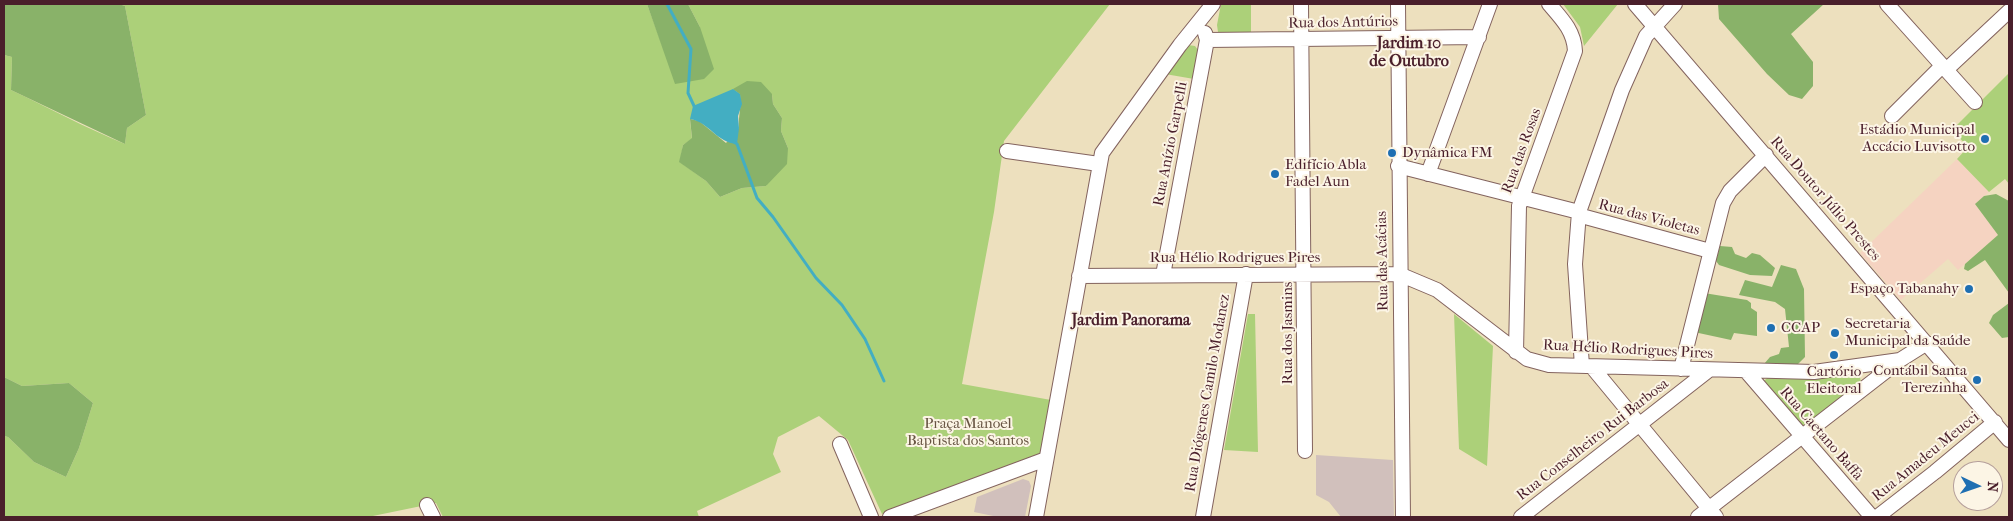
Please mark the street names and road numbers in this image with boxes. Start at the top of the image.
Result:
street label: Rua dos Antúrios [1288,13,1398,33]
street label: Rua Anízio Garpelli [1150,80,1192,208]
street label: Rua das Rosas [1498,106,1546,196]
street label: Rua Doutor Júlio Prestes [1766,133,1884,265]
street label: Rua das Violetas [1596,196,1702,240]
street label: Rua das Acácias [1373,211,1393,311]
street label: Rua Hélio Rodrigues Pires [1150,249,1320,267]
street label: Rua dos Jasmins [1279,282,1297,384]
street label: Rua Diógenes Camilo Modanez [1182,293,1234,493]
street label: Rua Hélio Rodrigues Pires [1542,337,1714,363]
street label: Rua Conselheiro Rui Barbosa [1513,375,1673,505]
street label: Rua Caetano Baffa [1776,384,1866,484]
street label: Rua Amadeu Meucci [1869,408,1983,506]

